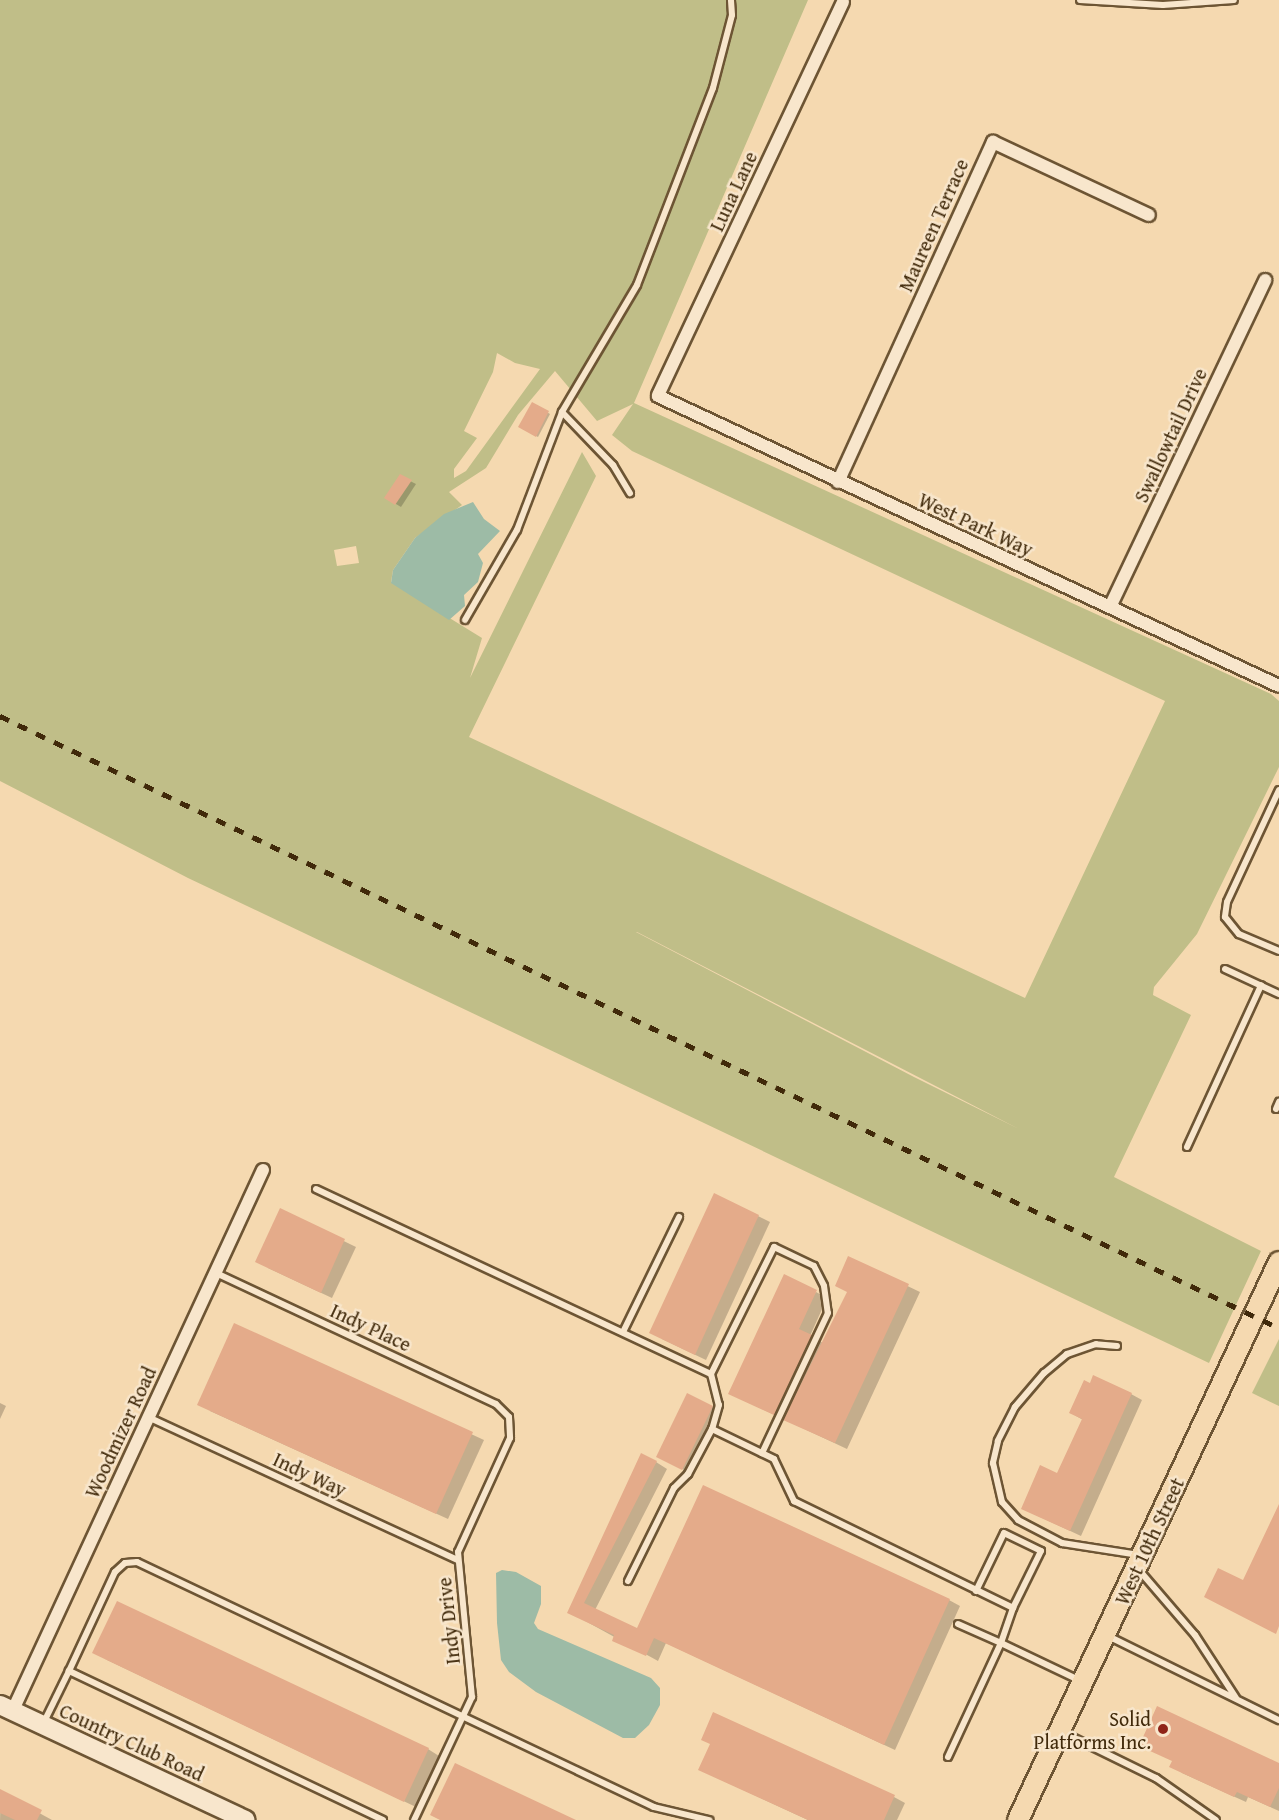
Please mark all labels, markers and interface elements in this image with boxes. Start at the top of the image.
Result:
street label: Luna Lane [704,147,762,235]
street label: Maureen Terrace [893,155,973,295]
street label: Swallowtail Drive [1128,364,1212,506]
street label: West Park Way [915,487,1037,561]
street label: Indy Place [327,1298,415,1356]
street label: Woodmizer Road [79,1363,161,1501]
street label: Indy Way [270,1447,350,1501]
street label: West 10th Street [1109,1474,1189,1608]
street label: Indy Drive [432,1576,464,1666]
street label: Country Club Road [56,1698,208,1786]
place label: Solid Platforms Inc. [1033,1706,1151,1753]
marker: Solid Platforms Inc. [1156,1722,1170,1736]

